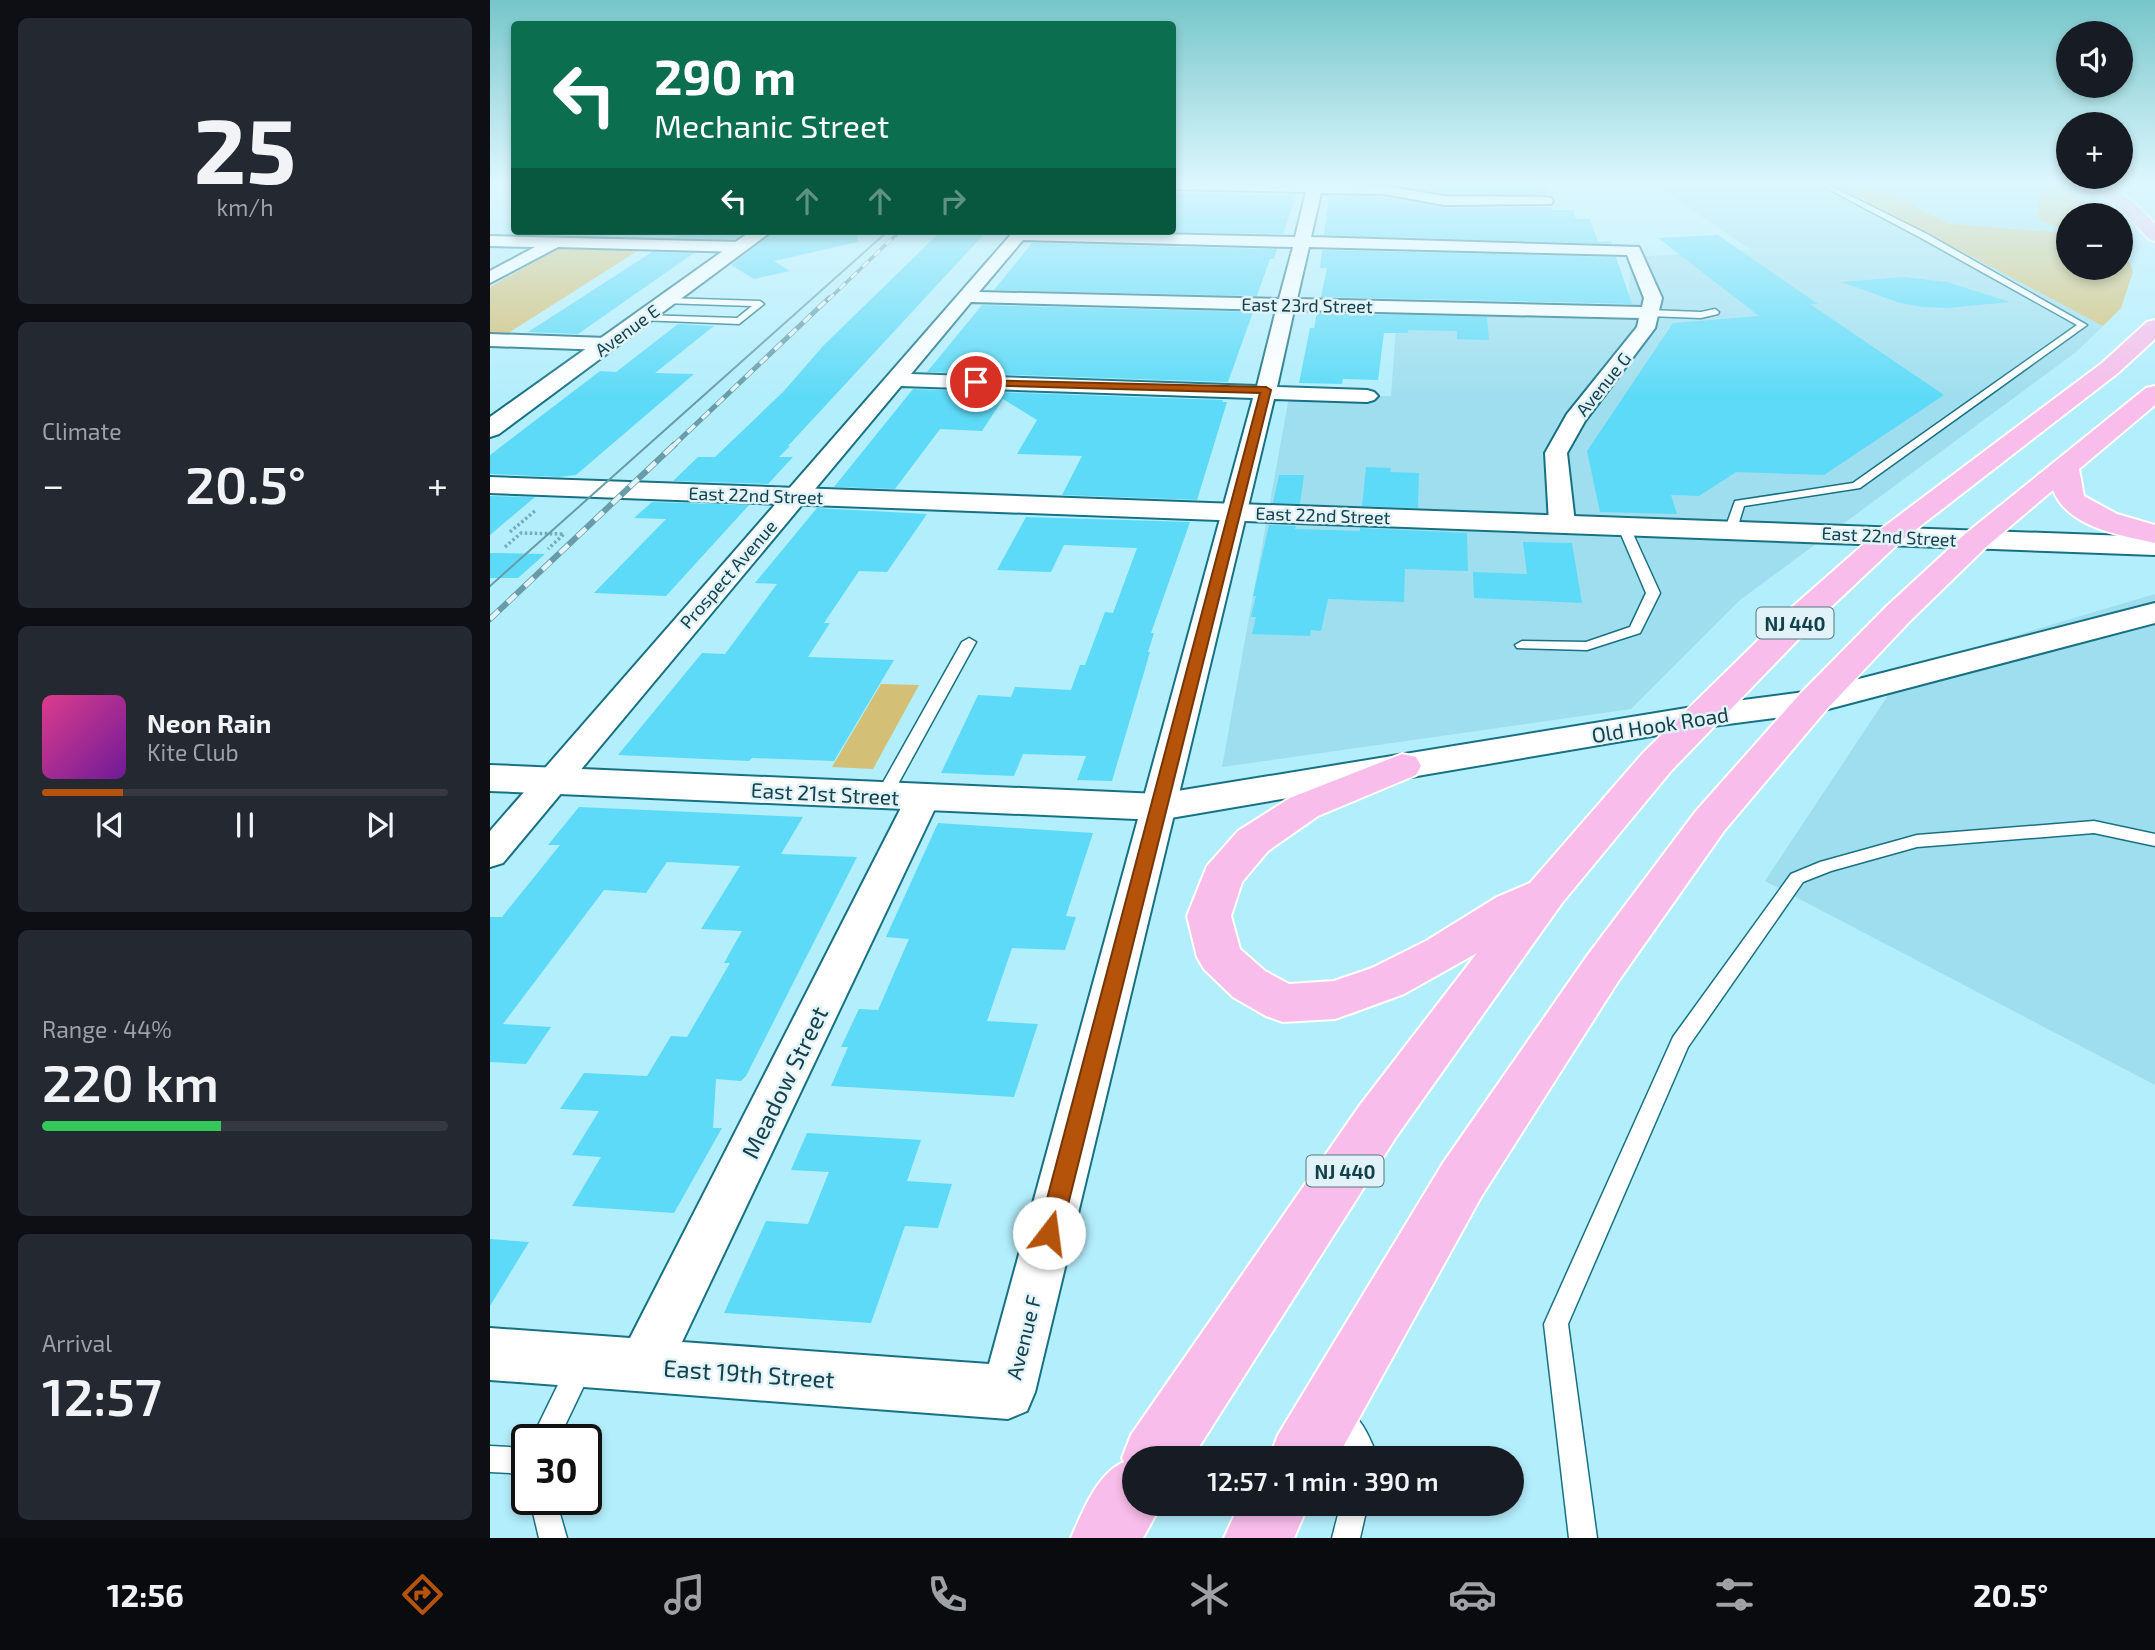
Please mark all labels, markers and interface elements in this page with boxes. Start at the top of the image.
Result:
map controls [2056,21,2133,280]
button: sound [2056,21,2133,98]
text: 290 m [654,46,796,105]
icon: left [539,49,630,140]
text: 25 [193,93,297,202]
text: Mechanic Street [654,106,889,144]
button: + [2056,112,2133,189]
icon: left [715,182,753,220]
icon: ahead [788,182,826,220]
icon: ahead [861,182,899,220]
icon: right [934,182,972,220]
text: km/h [216,193,274,221]
button: − [2056,203,2133,280]
street label: East 23rd Street [1241,293,1373,317]
street label: Avenue E [590,299,664,361]
street label: Avenue G [1571,348,1635,420]
pin [946,352,1006,412]
icon: arrive [957,363,995,401]
text: Climate [42,417,122,445]
text: 20.5° [185,452,306,514]
text: − [42,461,64,507]
text: + [427,461,448,507]
street label: East 22nd Street [688,482,824,508]
street label: East 22nd Street [1255,502,1391,528]
street label: Prospect Avenue [675,515,781,633]
street label: East 22nd Street [1821,521,1957,551]
road number: NJ 440 [1756,608,1834,638]
street label: Old Hook Road [1590,701,1730,747]
text: Neon Rain [147,707,271,738]
text: Kite Club [147,738,239,766]
street label: East 21st Street [750,777,900,809]
icon: previous [91,806,129,844]
icon: pause [226,806,264,844]
icon: next [361,806,399,844]
street label: Meadow Street [735,1001,833,1163]
text: Range · 44% [42,1015,172,1043]
text: 220 km [42,1050,219,1112]
road number: NJ 440 [1306,1156,1384,1186]
position arrow [1012,1196,1086,1270]
street label: Avenue F [1000,1292,1046,1382]
text: Arrival [42,1329,112,1357]
street label: East 19th Street [662,1353,836,1393]
text: 12:57 [42,1364,162,1426]
speed limit sign: 30 [511,1424,602,1515]
text: 12:57 · 1 min · 390 m [1207,1465,1439,1496]
icon: directions [398,1570,447,1619]
icon: music [660,1570,709,1619]
icon: phone [923,1570,972,1619]
icon: climate [1185,1570,1234,1619]
icon: car [1448,1570,1497,1619]
icon: filters [1710,1570,1759,1619]
text: 12:56 [107,1575,184,1613]
text: 20.5° [1973,1575,2048,1613]

